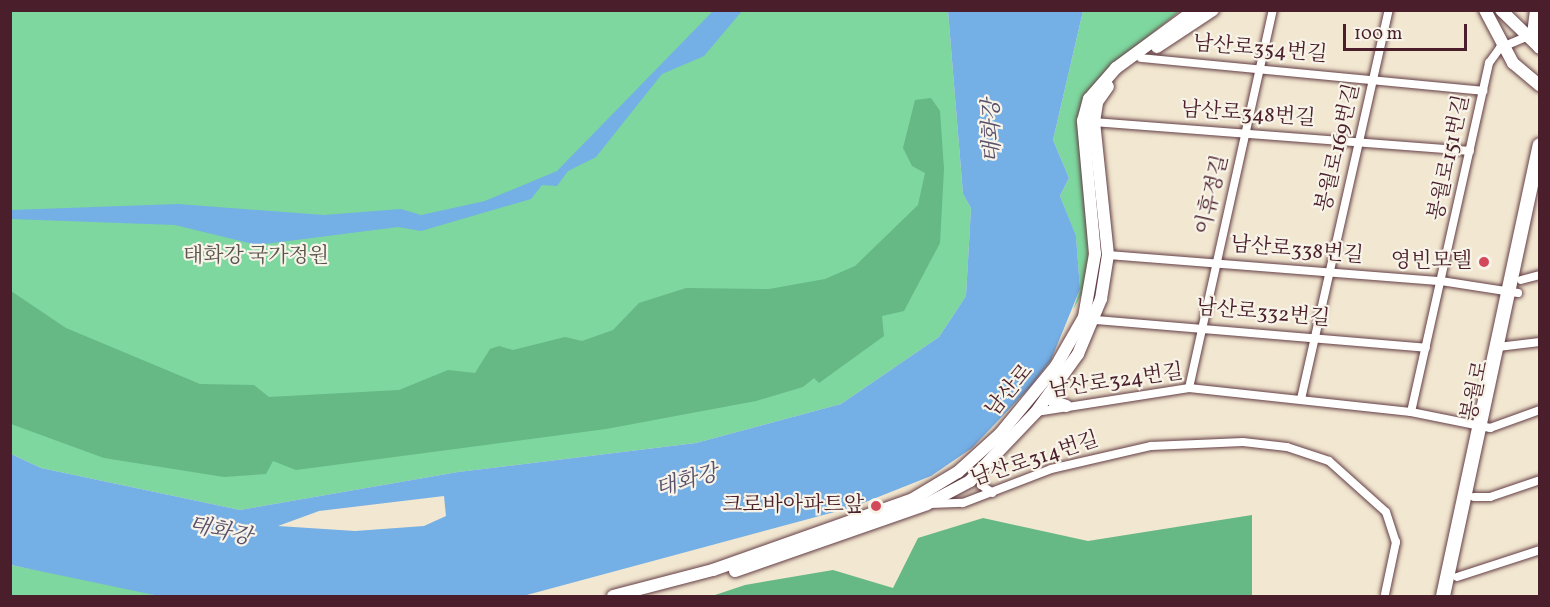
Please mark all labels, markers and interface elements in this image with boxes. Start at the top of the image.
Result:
scale bar [1346,12,1470,50]
text: 100 m [1354,22,1403,47]
street label: 남산로354번길 [1192,32,1328,68]
street label: 봉월로169번길 [1312,81,1366,215]
street label: 봉월로151번길 [1424,93,1476,223]
street label: 남산로348번길 [1180,98,1316,132]
water label: 태화강 [979,99,1007,163]
street label: 이휴정길 [1192,153,1234,237]
street label: 남산로338번길 [1229,233,1365,269]
park label: 태화강 국가정원 [183,244,329,270]
place label: 영빈모텔 [1391,249,1472,275]
marker: 영빈모텔 [1477,255,1491,269]
street label: 남산로332번길 [1195,296,1331,332]
street label: 봉월로 [1457,359,1495,423]
street label: 남산로 [981,360,1039,422]
street label: 남산로324번길 [1047,360,1185,404]
street label: 남산로314번길 [968,427,1102,493]
water label: 태화강 [653,461,721,503]
place label: 크로바아파트앞 [722,493,864,519]
marker: 크로바아파트앞 [869,499,883,513]
water label: 태화강 [186,512,254,552]

